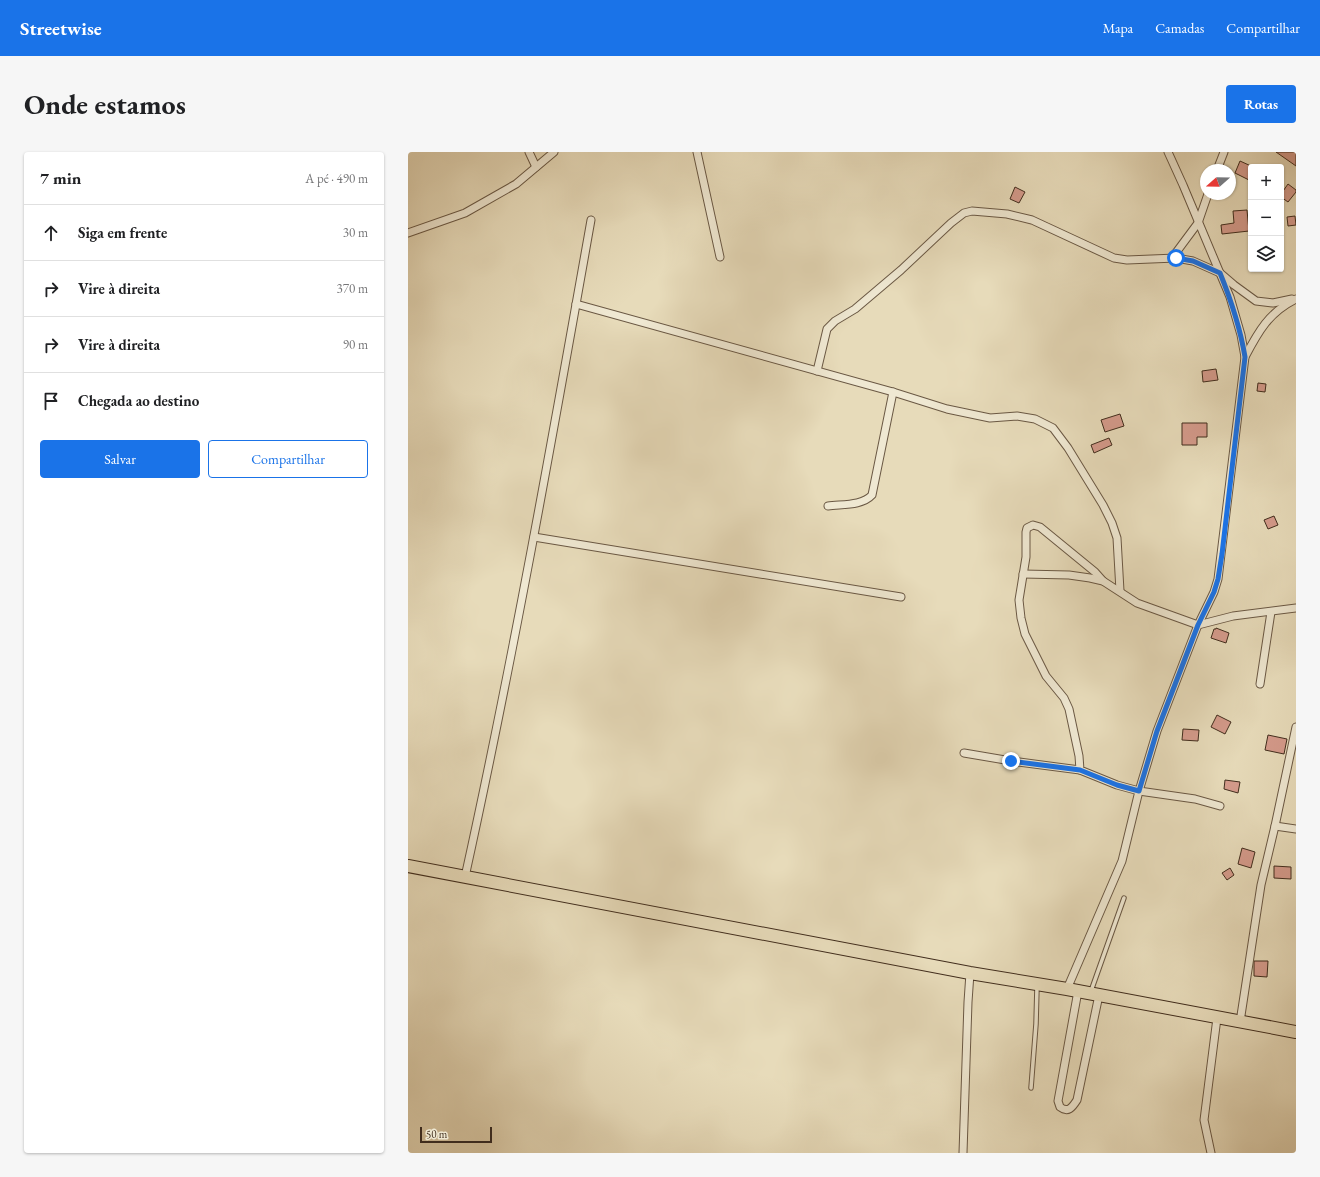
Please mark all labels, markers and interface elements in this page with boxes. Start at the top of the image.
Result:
text: Streetwise [20,16,102,41]
text: Mapa [1103,19,1133,37]
text: Camadas [1155,19,1204,37]
text: Compartilhar [1226,19,1300,37]
button: Rotas [1226,85,1296,123]
text: Onde estamos [24,86,186,122]
north arrow [1200,164,1236,200]
map controls [1248,164,1284,272]
button: + [1248,164,1284,200]
text: 7 min [40,167,81,189]
text: A pé · 490 m [305,170,368,187]
button: − [1248,200,1284,236]
icon: ahead [40,222,62,244]
text: Siga em frente [78,223,167,242]
text: 30 m [343,224,368,241]
button: layers [1248,236,1284,272]
route start [1167,249,1185,267]
icon: right [40,278,62,300]
text: Vire à direita [78,279,160,298]
text: 370 m [337,280,368,297]
icon: right [40,334,62,356]
text: Vire à direita [78,335,160,354]
text: 90 m [343,336,368,353]
icon: arrive [40,390,62,412]
text: Chegada ao destino [78,391,199,410]
button: Salvar [40,440,200,478]
button: Compartilhar [208,440,368,478]
route end [1002,752,1020,770]
scale bar [420,1125,492,1144]
text: 50 m [426,1127,447,1141]

